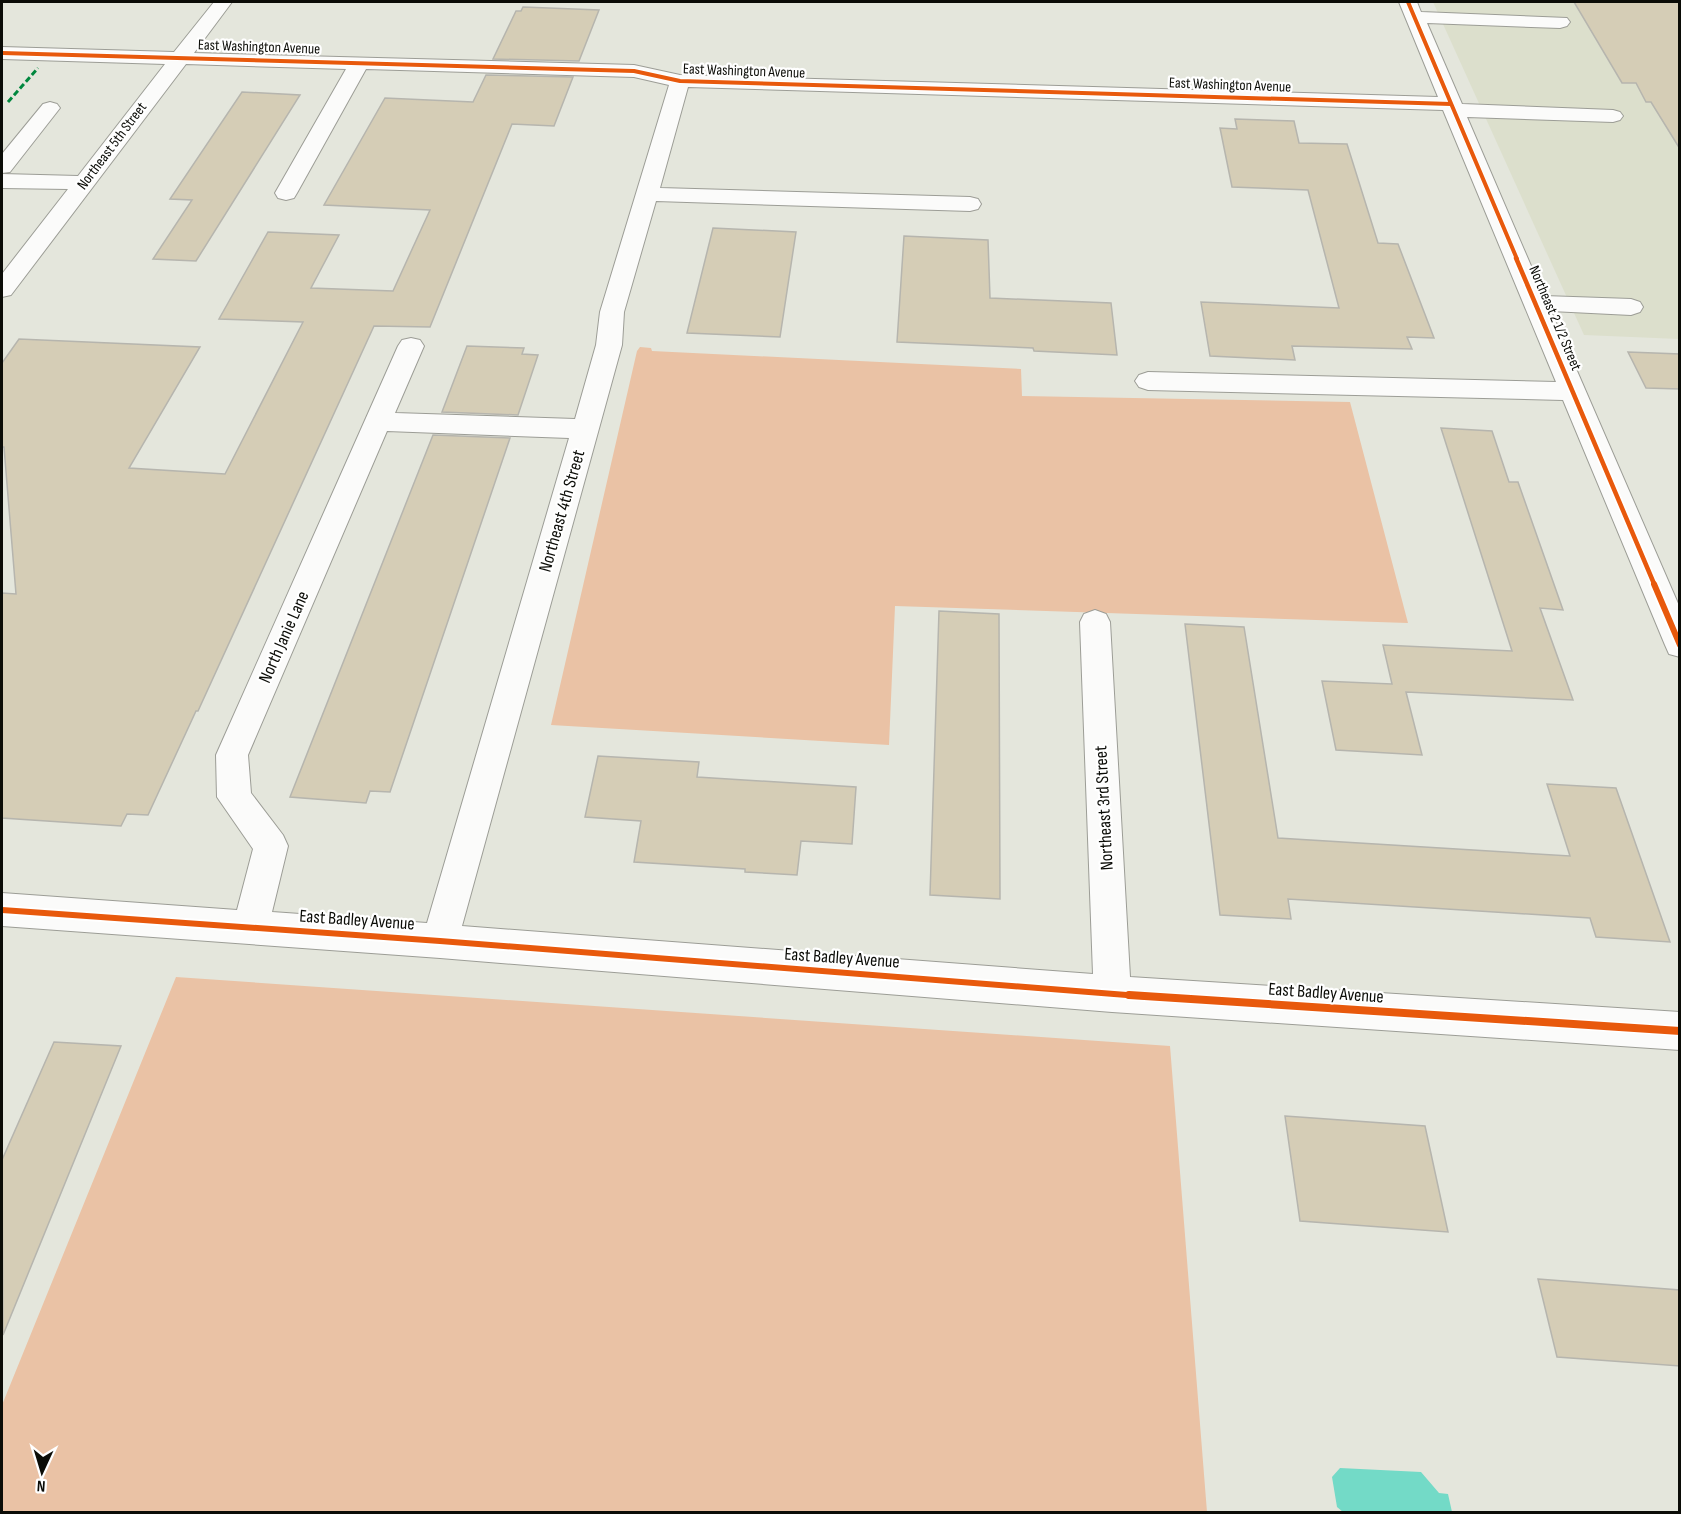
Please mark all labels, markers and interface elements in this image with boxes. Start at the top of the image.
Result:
street label: East Washington Avenue [198,35,320,59]
street label: East Washington Avenue [683,59,805,83]
street label: East Washington Avenue [1169,73,1291,97]
street label: Northeast 5th Street [73,98,151,193]
street label: Northeast 2 1/2 Street [1524,263,1586,374]
street label: Northeast 4th Street [535,447,590,574]
street label: North Janie Lane [254,588,314,686]
street label: Northeast 3rd Street [1090,745,1118,871]
street label: East Badley Avenue [299,905,415,935]
street label: East Badley Avenue [784,943,900,973]
street label: East Badley Avenue [1268,978,1384,1008]
north arrow [12,1442,72,1502]
text: N [36,1476,46,1495]

